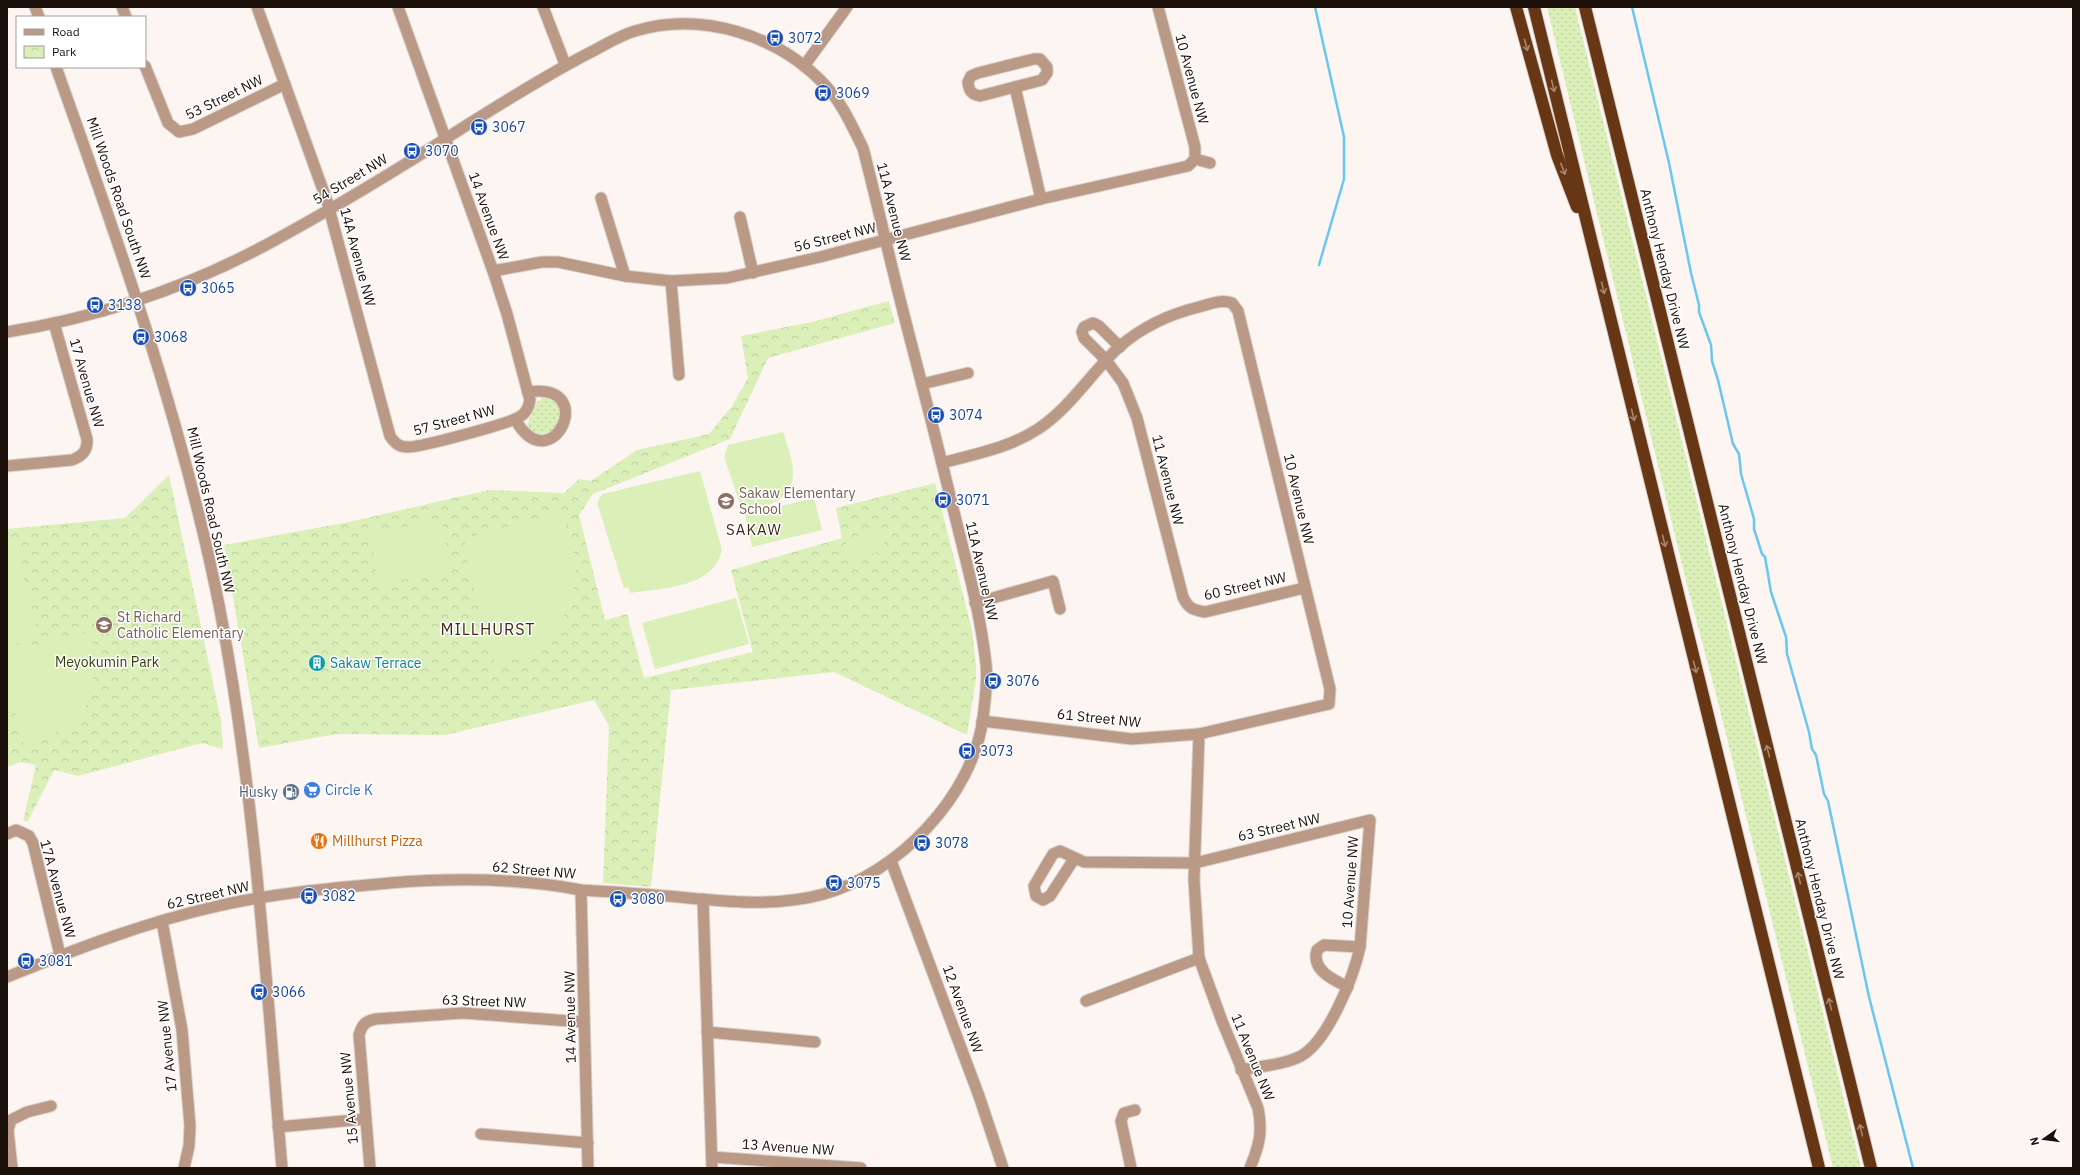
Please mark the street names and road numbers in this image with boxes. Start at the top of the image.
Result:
street label: 10 Avenue NW [1171,32,1213,127]
street label: 53 Street NW [182,70,266,124]
street label: Mill Woods Road South NW [83,115,155,282]
street label: 54 Street NW [309,149,391,208]
street label: 11A Avenue NW [873,161,915,264]
street label: 14 Avenue NW [465,169,513,263]
street label: Anthony Henday Drive NW [1636,187,1694,352]
street label: 14A Avenue NW [336,206,380,309]
street label: 56 Street NW [792,218,879,256]
street label: 17 Avenue NW [66,336,109,430]
street label: 57 Street NW [411,400,497,440]
street label: Mill Woods Road South NW [183,425,239,595]
street label: 11 Avenue NW [1148,433,1188,528]
street label: 10 Avenue NW [1280,452,1318,547]
street label: Anthony Henday Drive NW [1714,502,1772,667]
street label: 11A Avenue NW [962,520,1002,623]
street label: 60 Street NW [1202,568,1289,604]
street label: 61 Street NW [1056,705,1142,731]
street label: 63 Street NW [1236,809,1323,845]
street label: Anthony Henday Drive NW [1791,817,1849,982]
street label: 10 Avenue NW [1338,835,1362,929]
street label: 17A Avenue NW [36,838,80,941]
street label: 62 Street NW [491,857,577,883]
street label: 62 Street NW [165,877,252,913]
street label: 12 Avenue NW [939,962,987,1056]
street label: 14 Avenue NW [560,970,580,1063]
street label: 63 Street NW [442,991,527,1011]
street label: 17 Avenue NW [153,999,181,1093]
street label: 11 Avenue NW [1227,1011,1279,1104]
street label: 15 Avenue NW [336,1051,362,1145]
street label: 13 Avenue NW [741,1135,835,1159]

